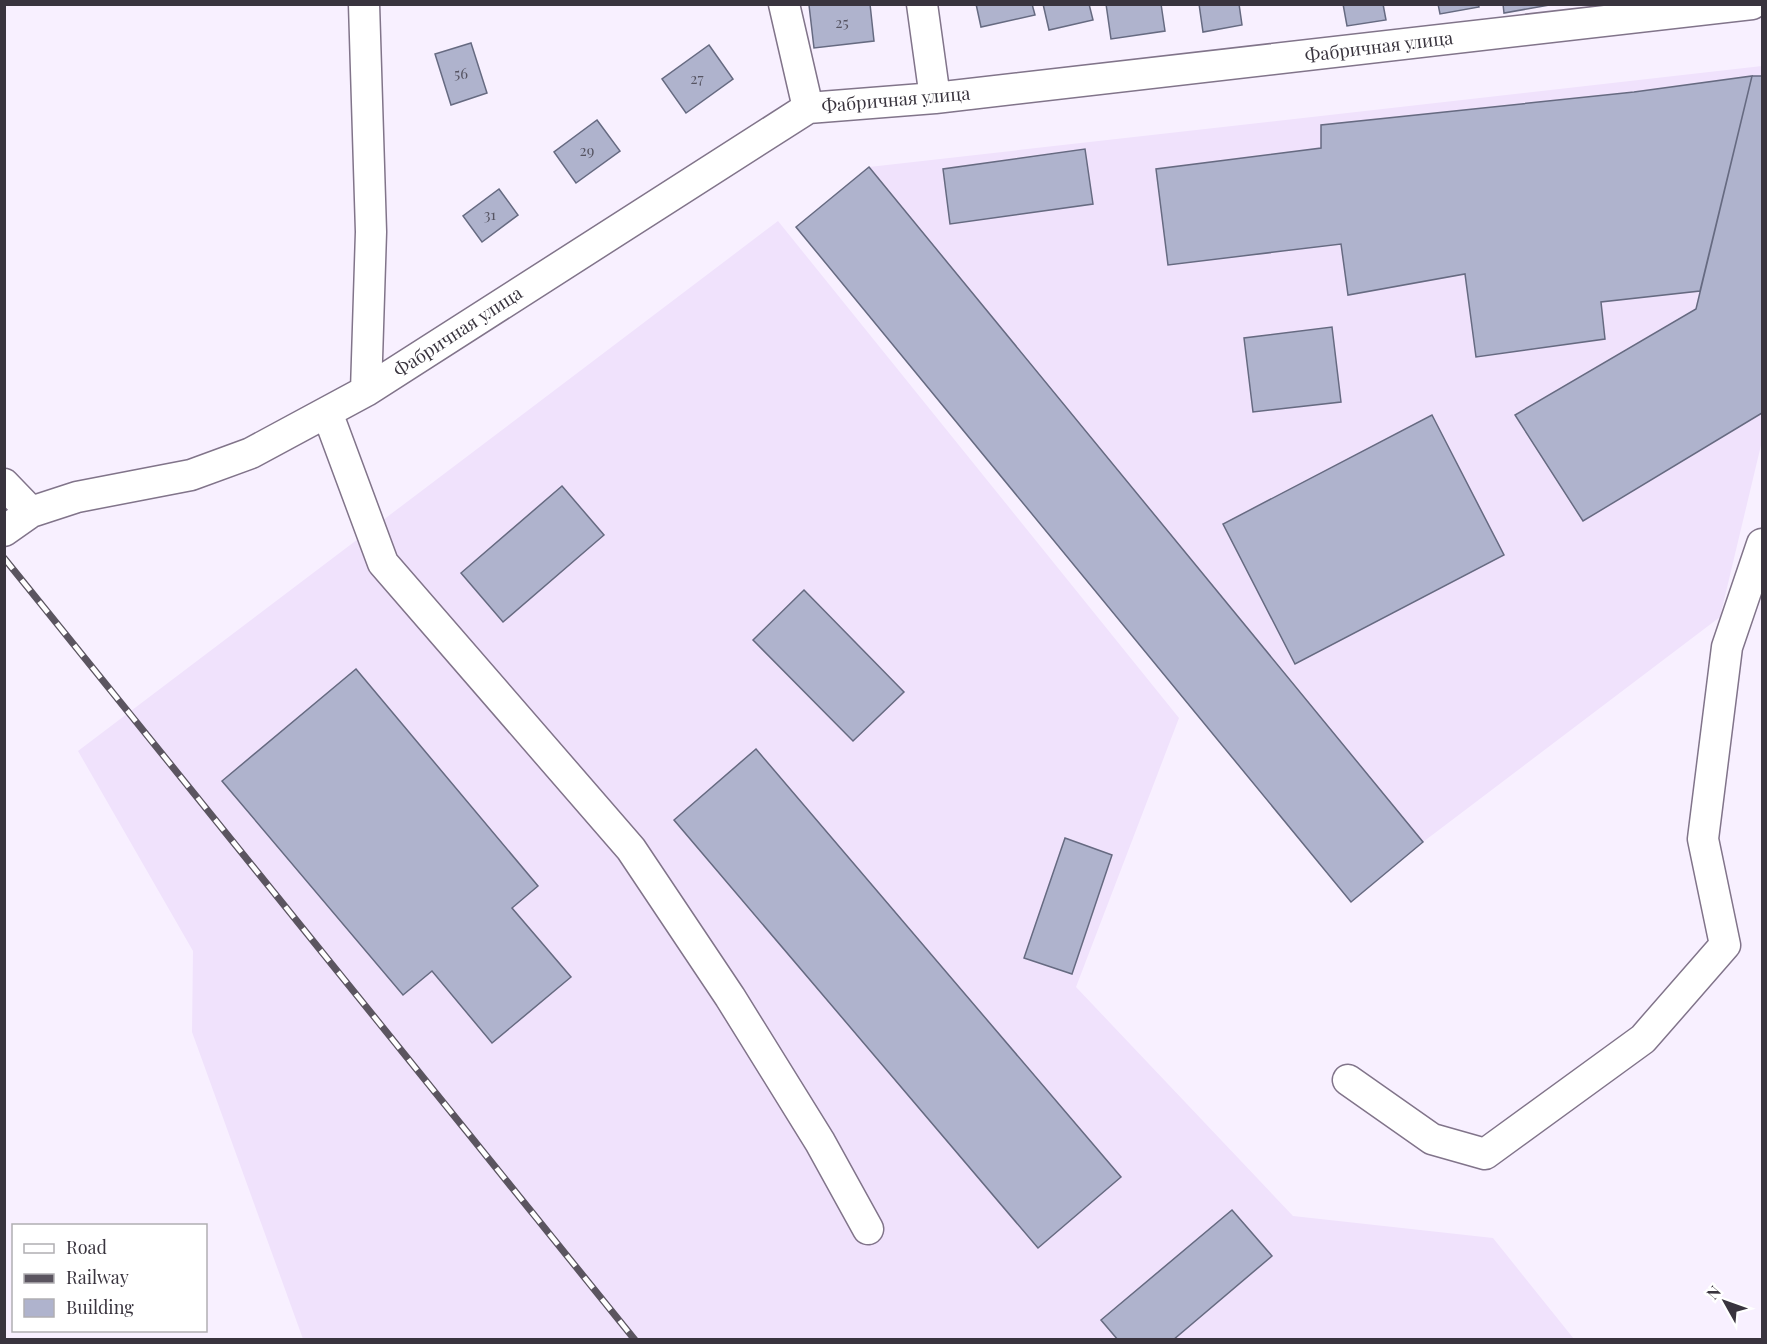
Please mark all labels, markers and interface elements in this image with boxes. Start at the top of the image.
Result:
house number: 25 [835,12,849,32]
street label: Фабричная улица [1303,25,1454,67]
house number: 56 [454,63,468,83]
house number: 27 [690,68,704,88]
street label: Фабричная улица [821,81,971,117]
house number: 29 [580,140,594,160]
house number: 31 [484,204,497,224]
street label: Фабричная улица [388,281,526,382]
legend [12,1224,207,1332]
text: Road [66,1235,107,1259]
text: Railway [66,1265,129,1289]
north arrow [1695,1272,1755,1332]
text: N [1701,1281,1725,1303]
text: Building [66,1295,134,1319]

